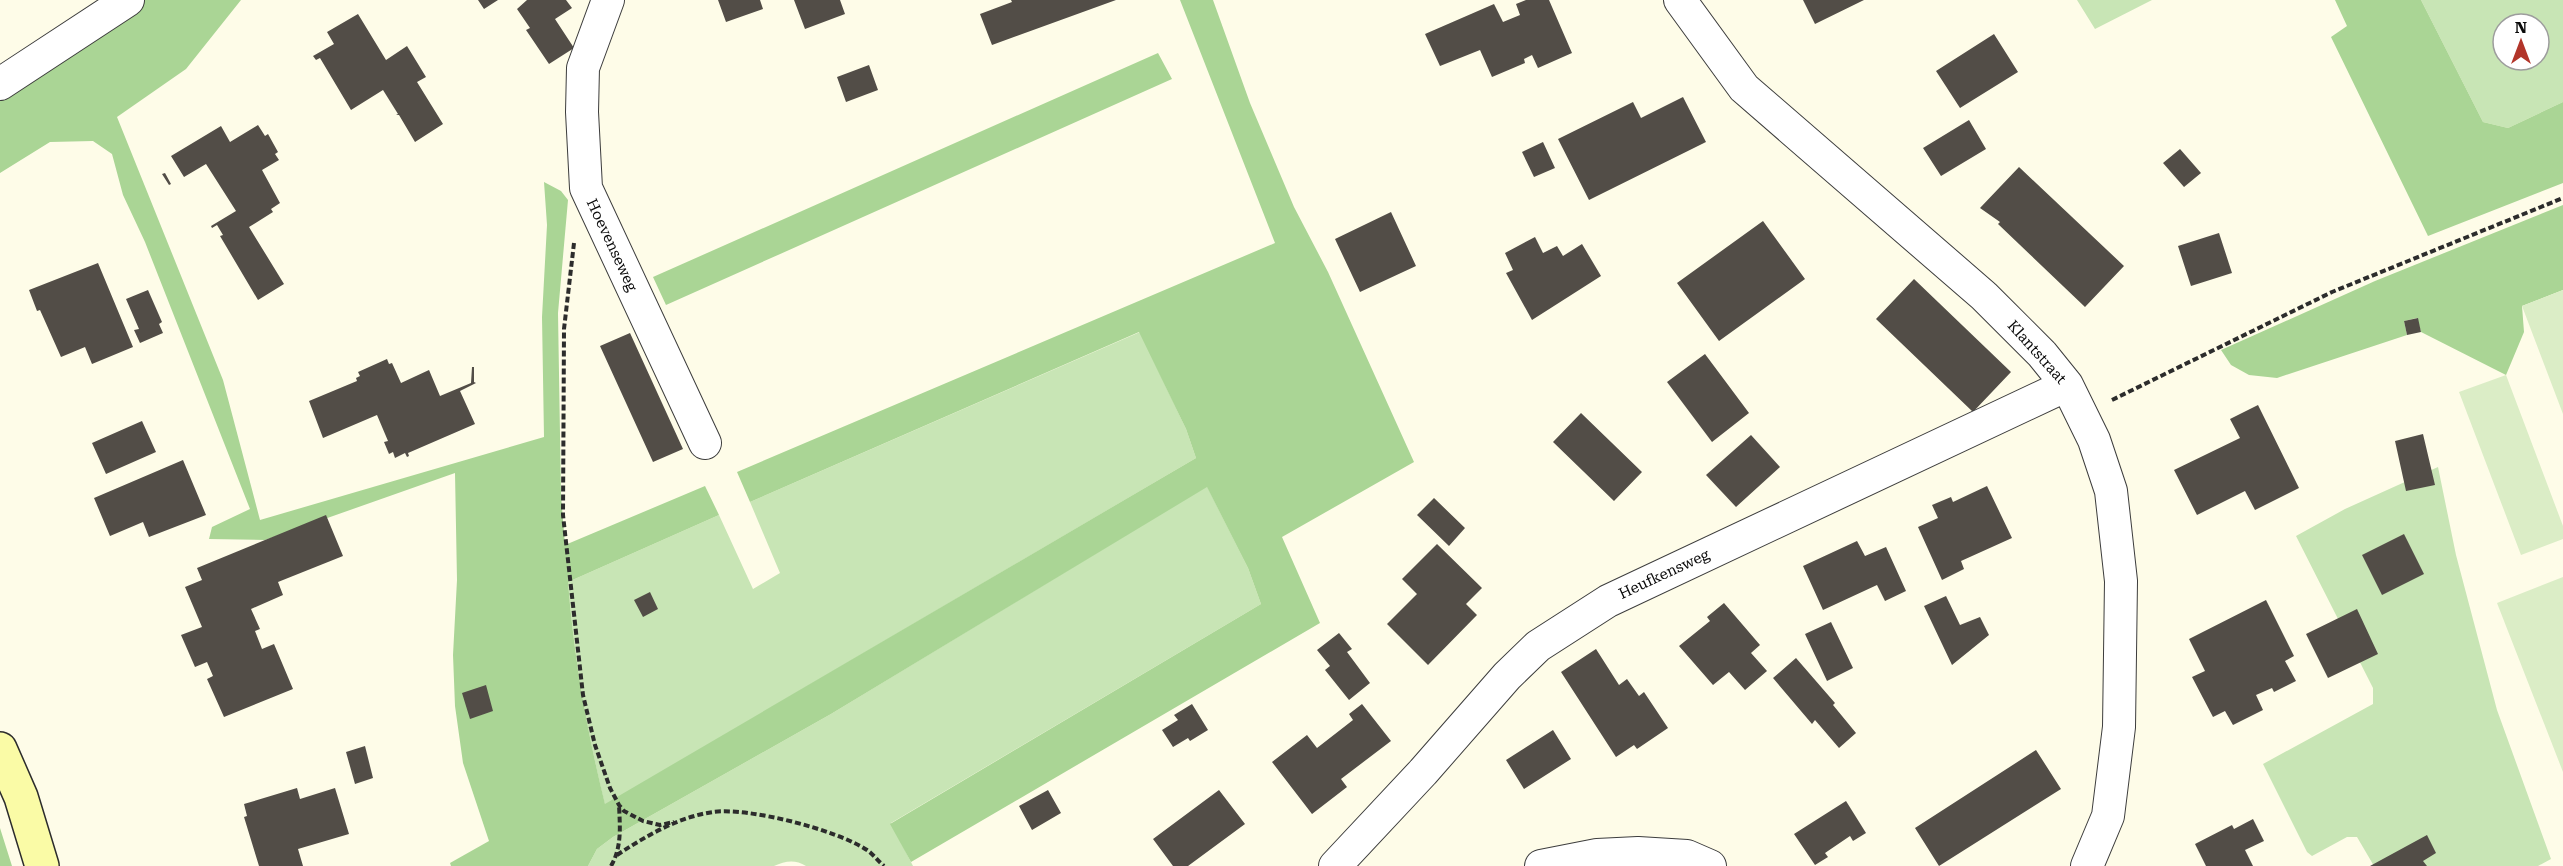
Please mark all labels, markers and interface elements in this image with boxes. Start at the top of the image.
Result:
north arrow [2491,12,2551,72]
text: N [2515,18,2527,37]
street label: Hoevenseweg [583,196,641,294]
street label: Klantstraat [2004,317,2070,388]
street label: Heufkensweg [1616,545,1713,603]

